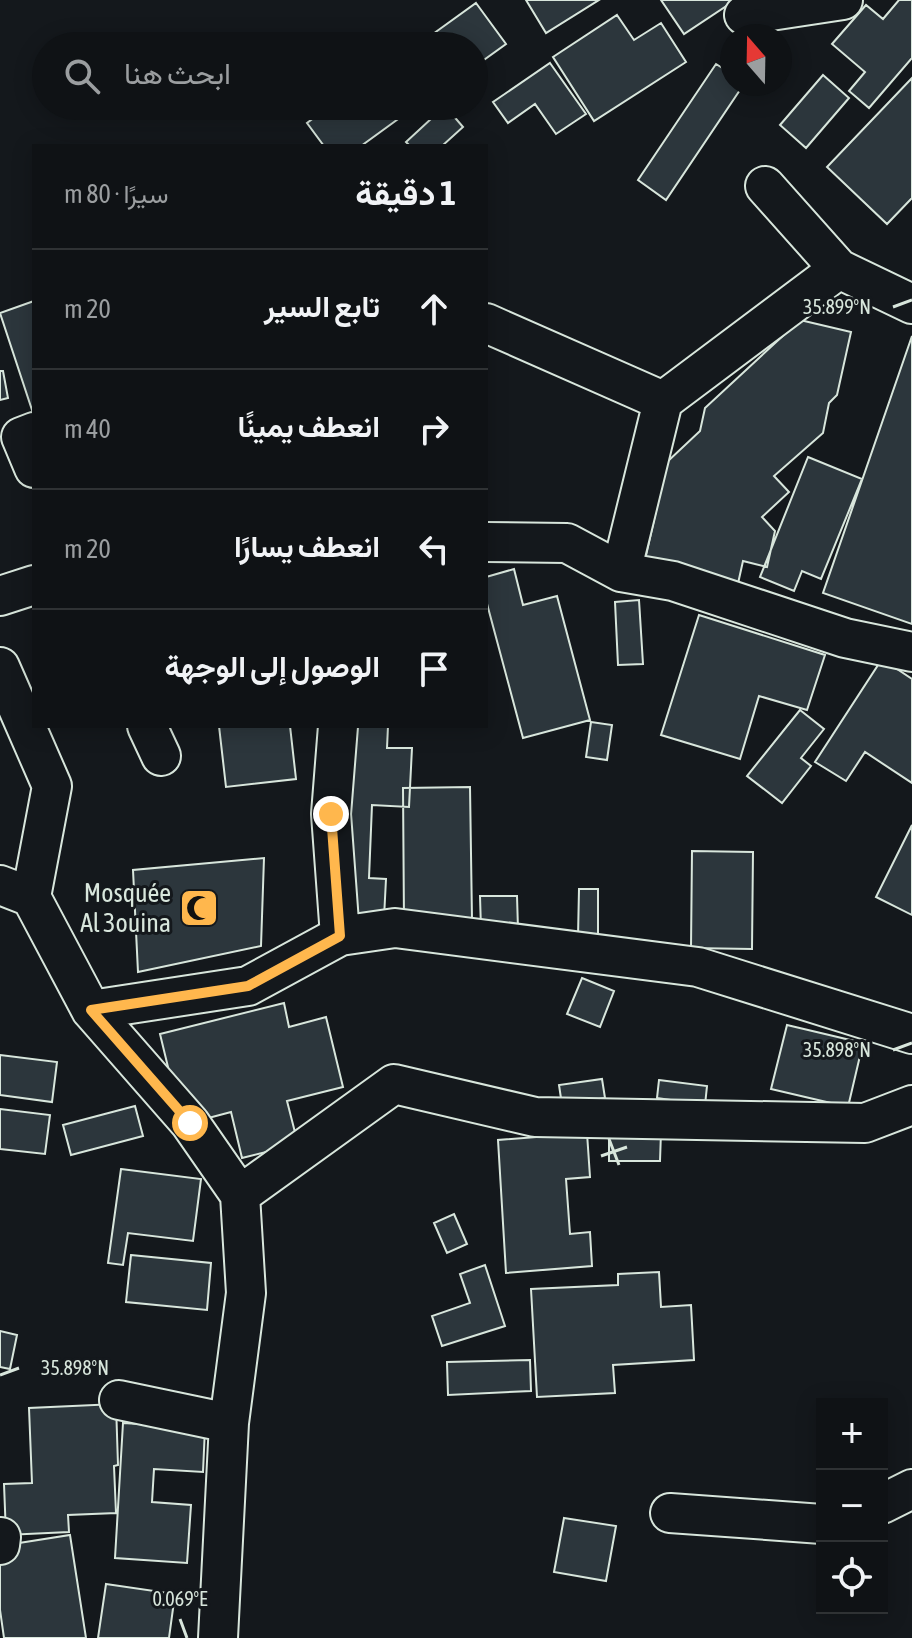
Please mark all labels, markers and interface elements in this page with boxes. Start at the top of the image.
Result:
north arrow [720,24,792,96]
search box [32,32,488,120]
icon: search [60,54,104,98]
text: ابحث هنا [124,56,231,90]
text: 1 دقيقة [355,173,456,212]
text: سيرًا · 80 m [64,179,169,209]
icon: ahead [412,287,456,331]
text: تابع السير [264,289,380,323]
text: 20 m [64,294,111,324]
text: 35.899°N [803,295,871,318]
icon: right [412,407,456,451]
text: انعطف يمينًا [238,409,380,443]
text: 40 m [64,414,111,444]
icon: left [412,527,456,571]
text: انعطف يسارًا [234,529,380,563]
text: 20 m [64,534,111,564]
icon: arrive [412,647,456,691]
text: الوصول إلى الوجهة [164,649,380,683]
route end [313,796,349,832]
place label: Mosquée Al 3ouina [80,878,171,938]
mosque icon: Mosquée Al 3ouina [178,887,220,929]
text: 35.898°N [803,1038,871,1061]
route start [172,1105,208,1141]
text: 35.898°N [41,1356,109,1379]
map controls [816,1398,888,1614]
button: + [816,1398,888,1470]
button: − [816,1470,888,1542]
button: locate [816,1542,888,1614]
text: 0.069°E [152,1587,208,1610]

